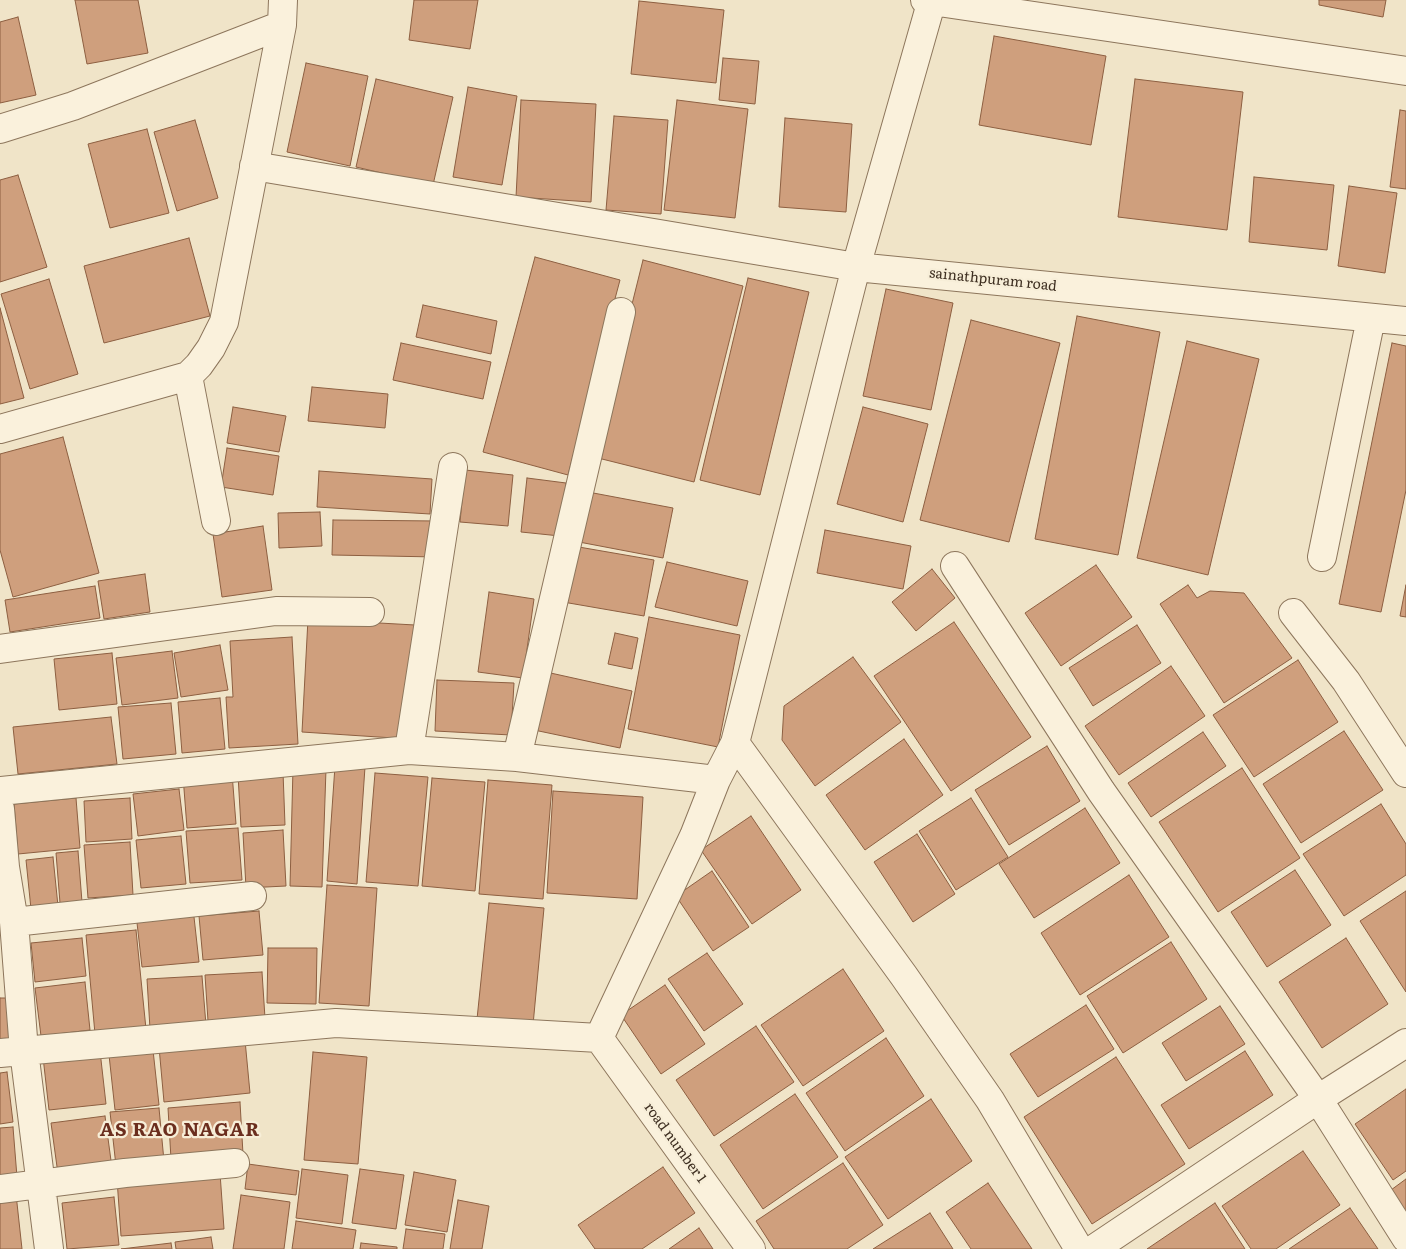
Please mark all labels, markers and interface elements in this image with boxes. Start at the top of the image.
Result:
street label: sainathpuram road [928,265,1058,295]
street label: road number 1 [640,1100,710,1186]
district label: AS RAO NAGAR [98,1119,262,1141]

